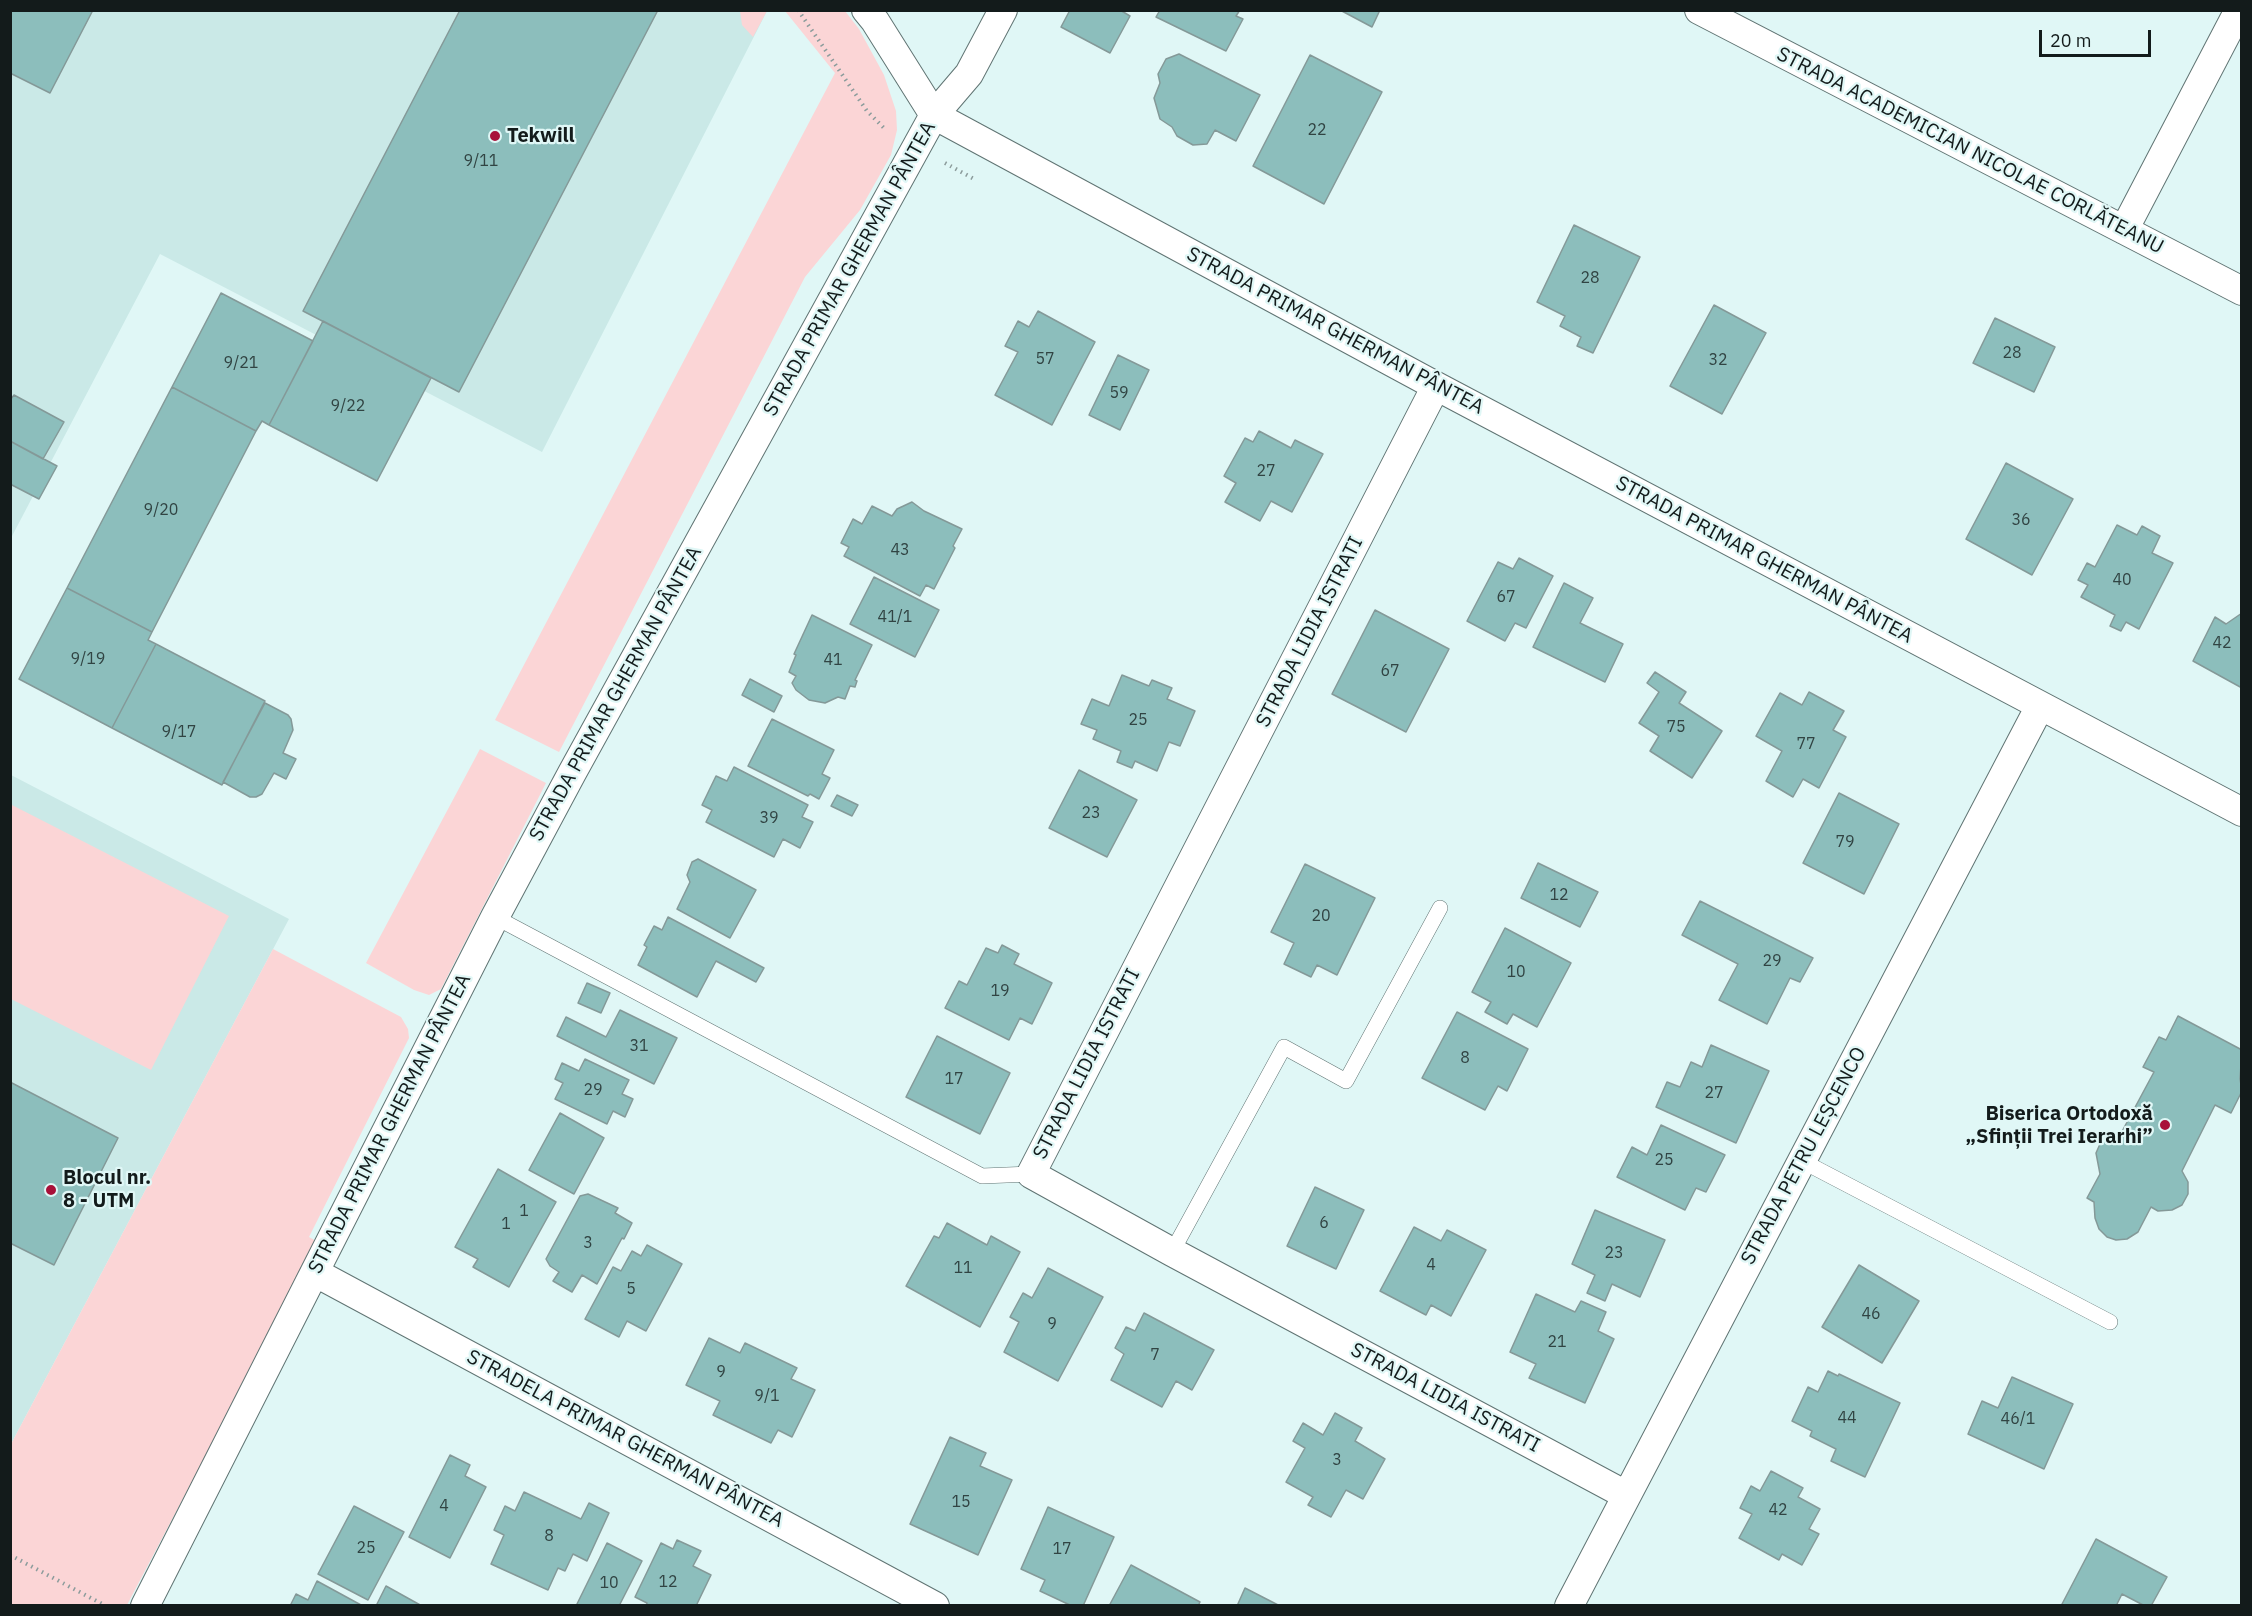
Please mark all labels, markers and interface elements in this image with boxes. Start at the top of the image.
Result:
scale bar [2042,18,2154,56]
text: 20 m [2050,29,2092,52]
street label: STRADA ACADEMICIAN NICOLAE CORLĂTEANU [1773,42,2167,260]
street label: STRADA PRIMAR GHERMAN PÂNTEA [759,117,941,421]
house number: 22 [1307,120,1327,140]
place label: Tekwill [507,124,575,148]
marker: Tekwill [488,129,502,143]
house number: 9/11 [464,151,498,171]
street label: STRADA PRIMAR GHERMAN PÂNTEA [1182,242,1488,420]
house number: 28 [1580,268,1600,288]
house number: 28 [2002,343,2022,363]
house number: 57 [1035,349,1055,369]
house number: 32 [1708,350,1728,370]
house number: 9/21 [224,353,258,373]
house number: 59 [1109,383,1129,403]
house number: 9/22 [331,396,365,416]
house number: 27 [1256,461,1276,481]
street label: STRADA PRIMAR GHERMAN PÂNTEA [1611,471,1917,649]
house number: 9/20 [144,500,178,520]
house number: 36 [2011,510,2031,530]
street label: STRADA LIDIA ISTRATI [1252,533,1368,731]
house number: 43 [890,540,910,560]
street label: STRADA PRIMAR GHERMAN PÂNTEA [525,542,707,846]
house number: 40 [2112,570,2132,590]
house number: 67 [1496,587,1516,607]
house number: 41/1 [878,607,912,627]
house number: 42 [2212,633,2232,653]
house number: 9/19 [71,649,105,669]
house number: 41 [823,650,843,670]
house number: 67 [1380,661,1400,681]
house number: 25 [1128,710,1148,730]
house number: 75 [1666,717,1686,737]
house number: 9/17 [162,722,196,742]
house number: 77 [1796,734,1816,754]
house number: 23 [1081,803,1101,823]
house number: 39 [759,808,779,828]
house number: 79 [1835,832,1855,852]
house number: 12 [1549,885,1569,905]
house number: 20 [1311,906,1331,926]
house number: 29 [1762,951,1782,971]
house number: 10 [1506,962,1526,982]
street label: STRADA LIDIA ISTRATI [1029,965,1145,1163]
street label: STRADA PRIMAR GHERMAN PÂNTEA [304,970,476,1278]
house number: 19 [990,981,1010,1001]
house number: 31 [629,1036,649,1056]
street label: STRADA PETRU LEȘCENCO [1736,1043,1872,1269]
house number: 8 [1460,1048,1470,1068]
house number: 17 [944,1069,964,1089]
house number: 29 [583,1080,603,1100]
house number: 27 [1704,1083,1724,1103]
place label: Biserica Ortodoxă „Sfinții Trei Ierarhi” [1965,1102,2153,1149]
marker: Biserica Ortodoxă „Sfinții Trei Ierarhi” [2158,1118,2172,1132]
house number: 25 [1654,1150,1674,1170]
place label: Blocul nr. 8 - UTM [63,1166,151,1213]
marker: Blocul nr. 8 - UTM [44,1183,58,1197]
house number: 1 [519,1201,529,1221]
house number: 6 [1319,1213,1329,1233]
house number: 1 [501,1214,511,1234]
house number: 3 [583,1233,593,1253]
house number: 23 [1604,1243,1624,1263]
house number: 4 [1426,1255,1436,1275]
house number: 11 [953,1258,973,1278]
house number: 5 [626,1279,636,1299]
house number: 46 [1861,1304,1881,1324]
house number: 9 [1047,1314,1057,1334]
house number: 21 [1547,1332,1567,1352]
street label: STRADA LIDIA ISTRATI [1346,1338,1544,1458]
street label: STRADELA PRIMAR GHERMAN PÂNTEA [462,1345,788,1533]
house number: 7 [1150,1345,1160,1365]
house number: 9 [716,1362,726,1382]
house number: 9/1 [754,1386,780,1406]
house number: 44 [1837,1408,1857,1428]
house number: 46/1 [2001,1409,2035,1429]
house number: 3 [1332,1450,1342,1470]
house number: 15 [951,1492,971,1512]
house number: 4 [439,1496,449,1516]
house number: 42 [1768,1500,1788,1520]
house number: 8 [544,1526,554,1546]
house number: 25 [356,1538,376,1558]
house number: 17 [1052,1539,1072,1559]
house number: 12 [658,1572,678,1592]
house number: 10 [599,1573,619,1593]

